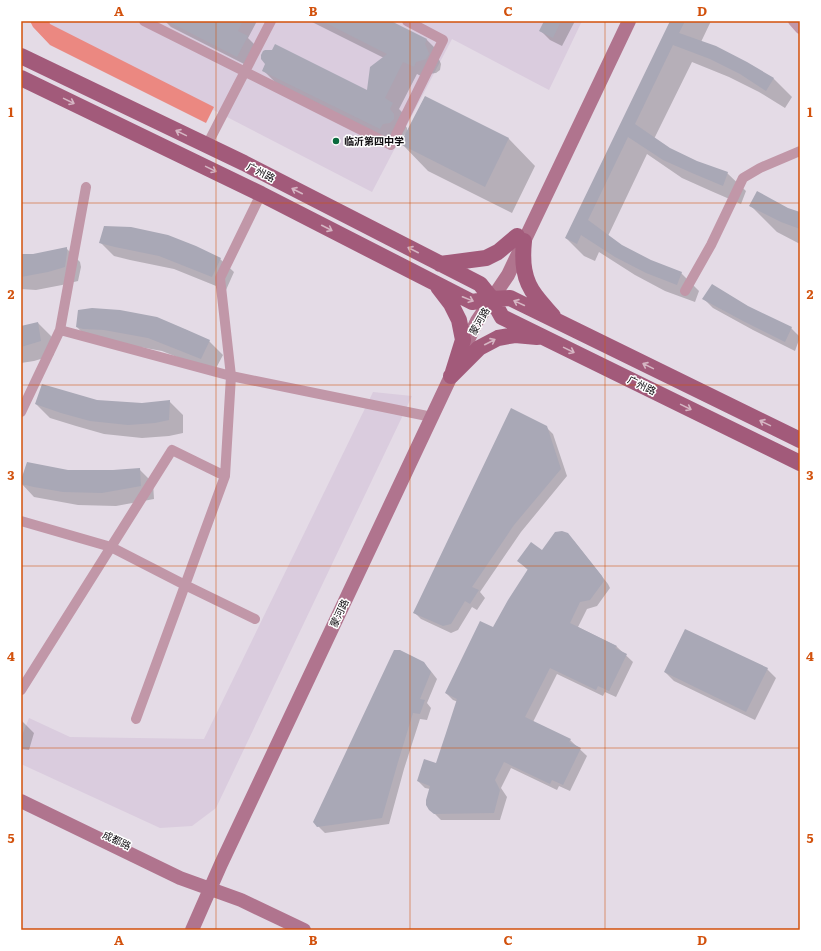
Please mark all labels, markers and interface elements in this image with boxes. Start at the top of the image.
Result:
text: A [114,1,124,20]
text: B [309,1,318,20]
text: C [503,1,513,20]
text: D [697,1,707,20]
one-way arrow [62,98,74,105]
text: 1 [8,102,14,121]
text: 1 [807,102,813,121]
one-way arrow [175,129,187,136]
place label: 临沂第四中学 [344,133,404,148]
marker: 临沂第四中学 [331,136,341,146]
street label: 广州路 [244,158,278,185]
one-way arrow [205,166,217,174]
one-way arrow [292,186,304,194]
one-way arrow [321,225,333,232]
one-way arrow [407,245,419,253]
text: 2 [8,284,15,303]
text: 2 [807,284,814,303]
one-way arrow [461,296,473,304]
one-way arrow [513,299,525,306]
street label: 蒙河路 [465,304,493,337]
one-way arrow [484,337,496,345]
one-way arrow [563,346,575,354]
one-way arrow [643,362,655,369]
street label: 广州路 [625,371,659,398]
one-way arrow [680,404,692,411]
one-way arrow [759,419,771,426]
text: 3 [7,465,15,484]
text: 3 [806,465,814,484]
street label: 蒙河路 [325,596,352,630]
text: 4 [7,646,15,665]
text: 4 [806,646,814,665]
street label: 成都路 [100,826,134,853]
text: 5 [7,828,15,847]
text: 5 [806,828,814,847]
text: A [114,930,124,949]
text: B [309,930,318,949]
text: C [503,930,513,949]
text: D [697,930,707,949]

